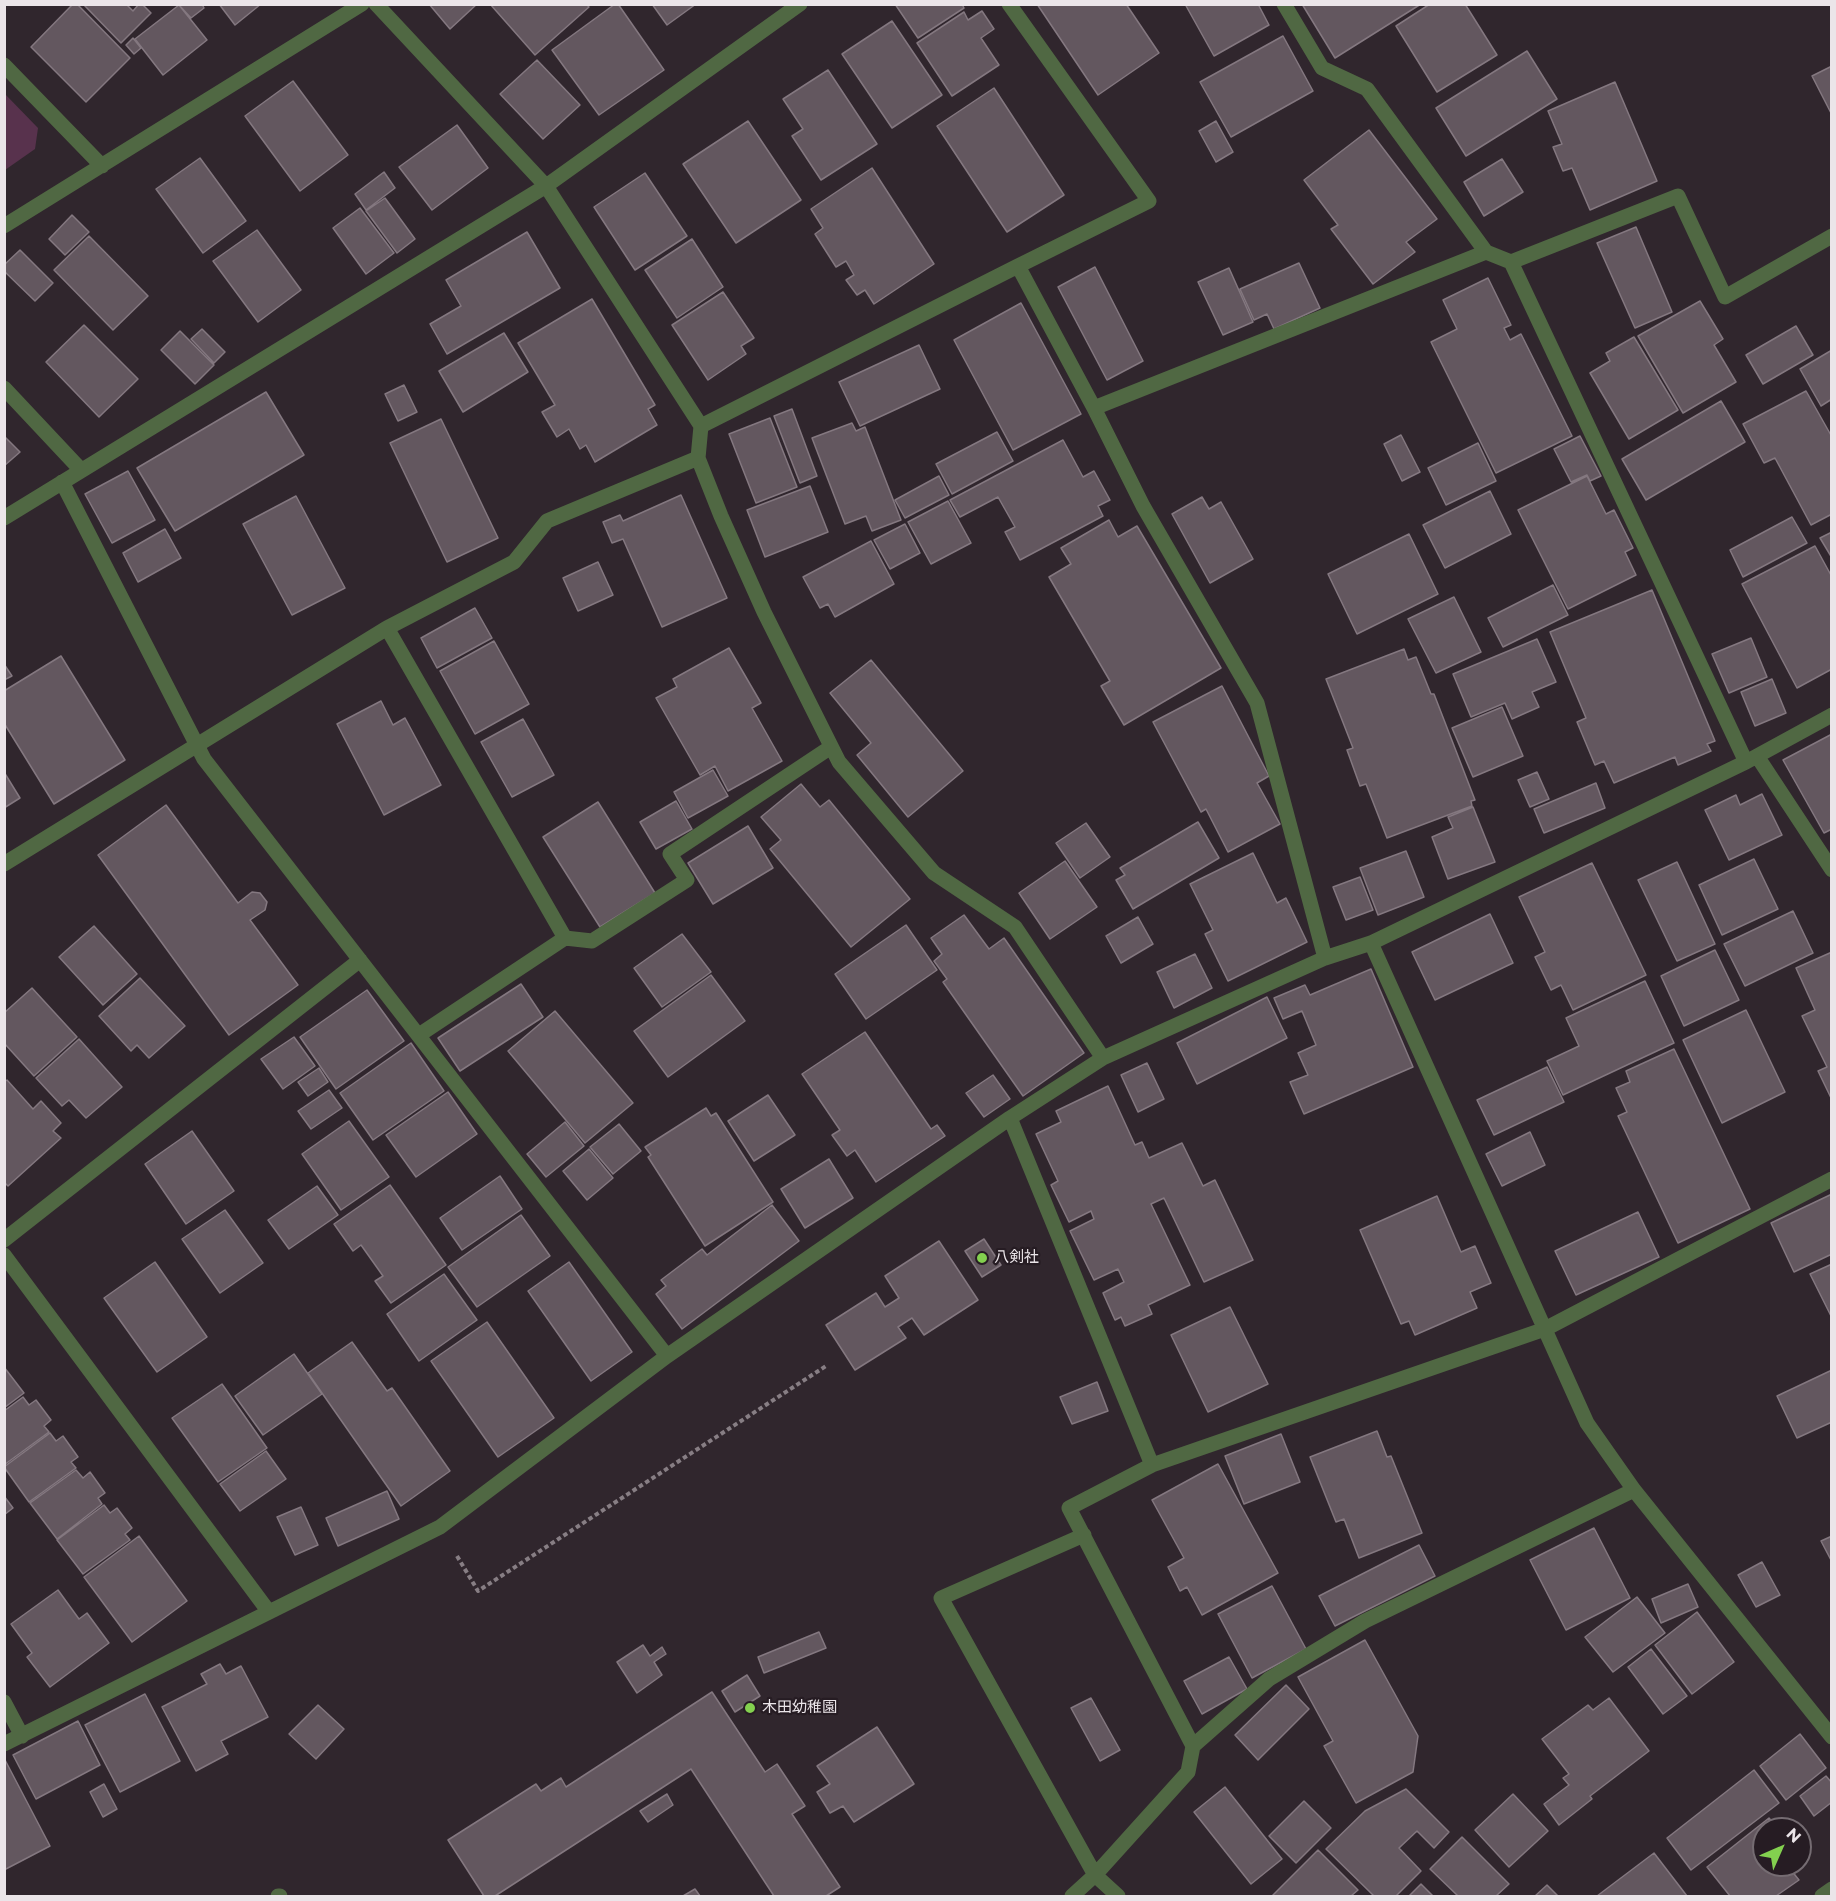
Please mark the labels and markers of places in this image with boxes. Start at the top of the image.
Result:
place label: 八剣社 [994,1249,1039,1267]
marker: 八剣社 [975,1251,989,1265]
place label: 木田幼稚園 [762,1699,837,1717]
marker: 木田幼稚園 [743,1701,757,1715]

